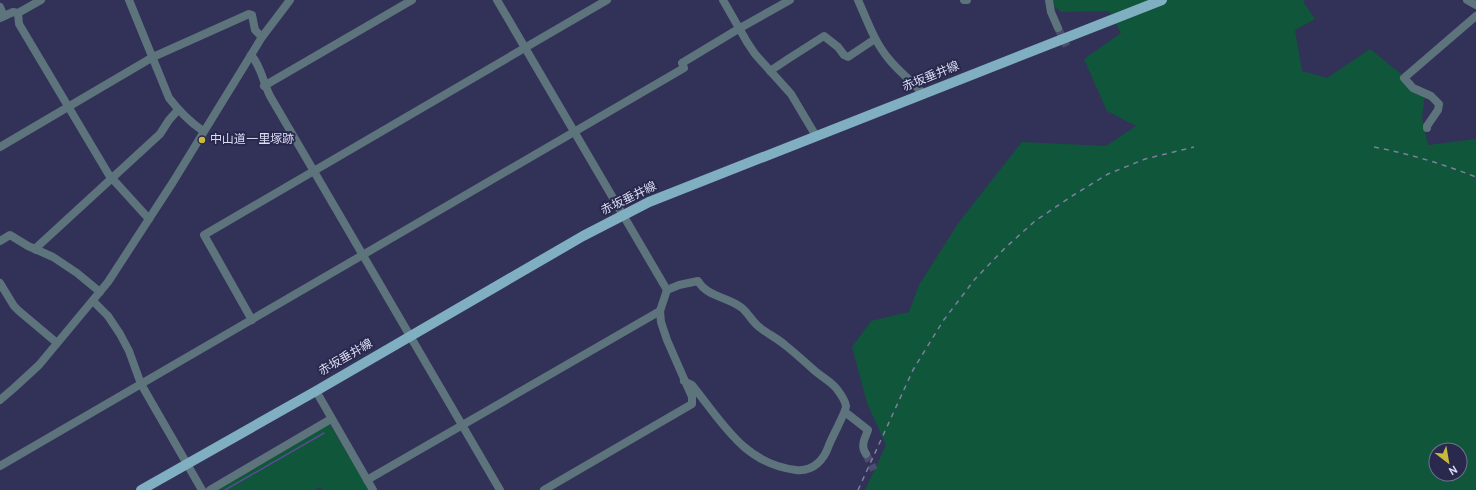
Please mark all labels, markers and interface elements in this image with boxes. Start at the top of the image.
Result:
street label: 赤坂垂井線 [900,58,962,96]
place label: 中山道一里塚跡 [210,132,294,148]
marker: 中山道一里塚跡 [197,135,207,145]
street label: 赤坂垂井線 [599,179,659,219]
street label: 赤坂垂井線 [316,336,376,380]
north arrow [1428,442,1468,482]
text: N [1446,462,1460,478]

